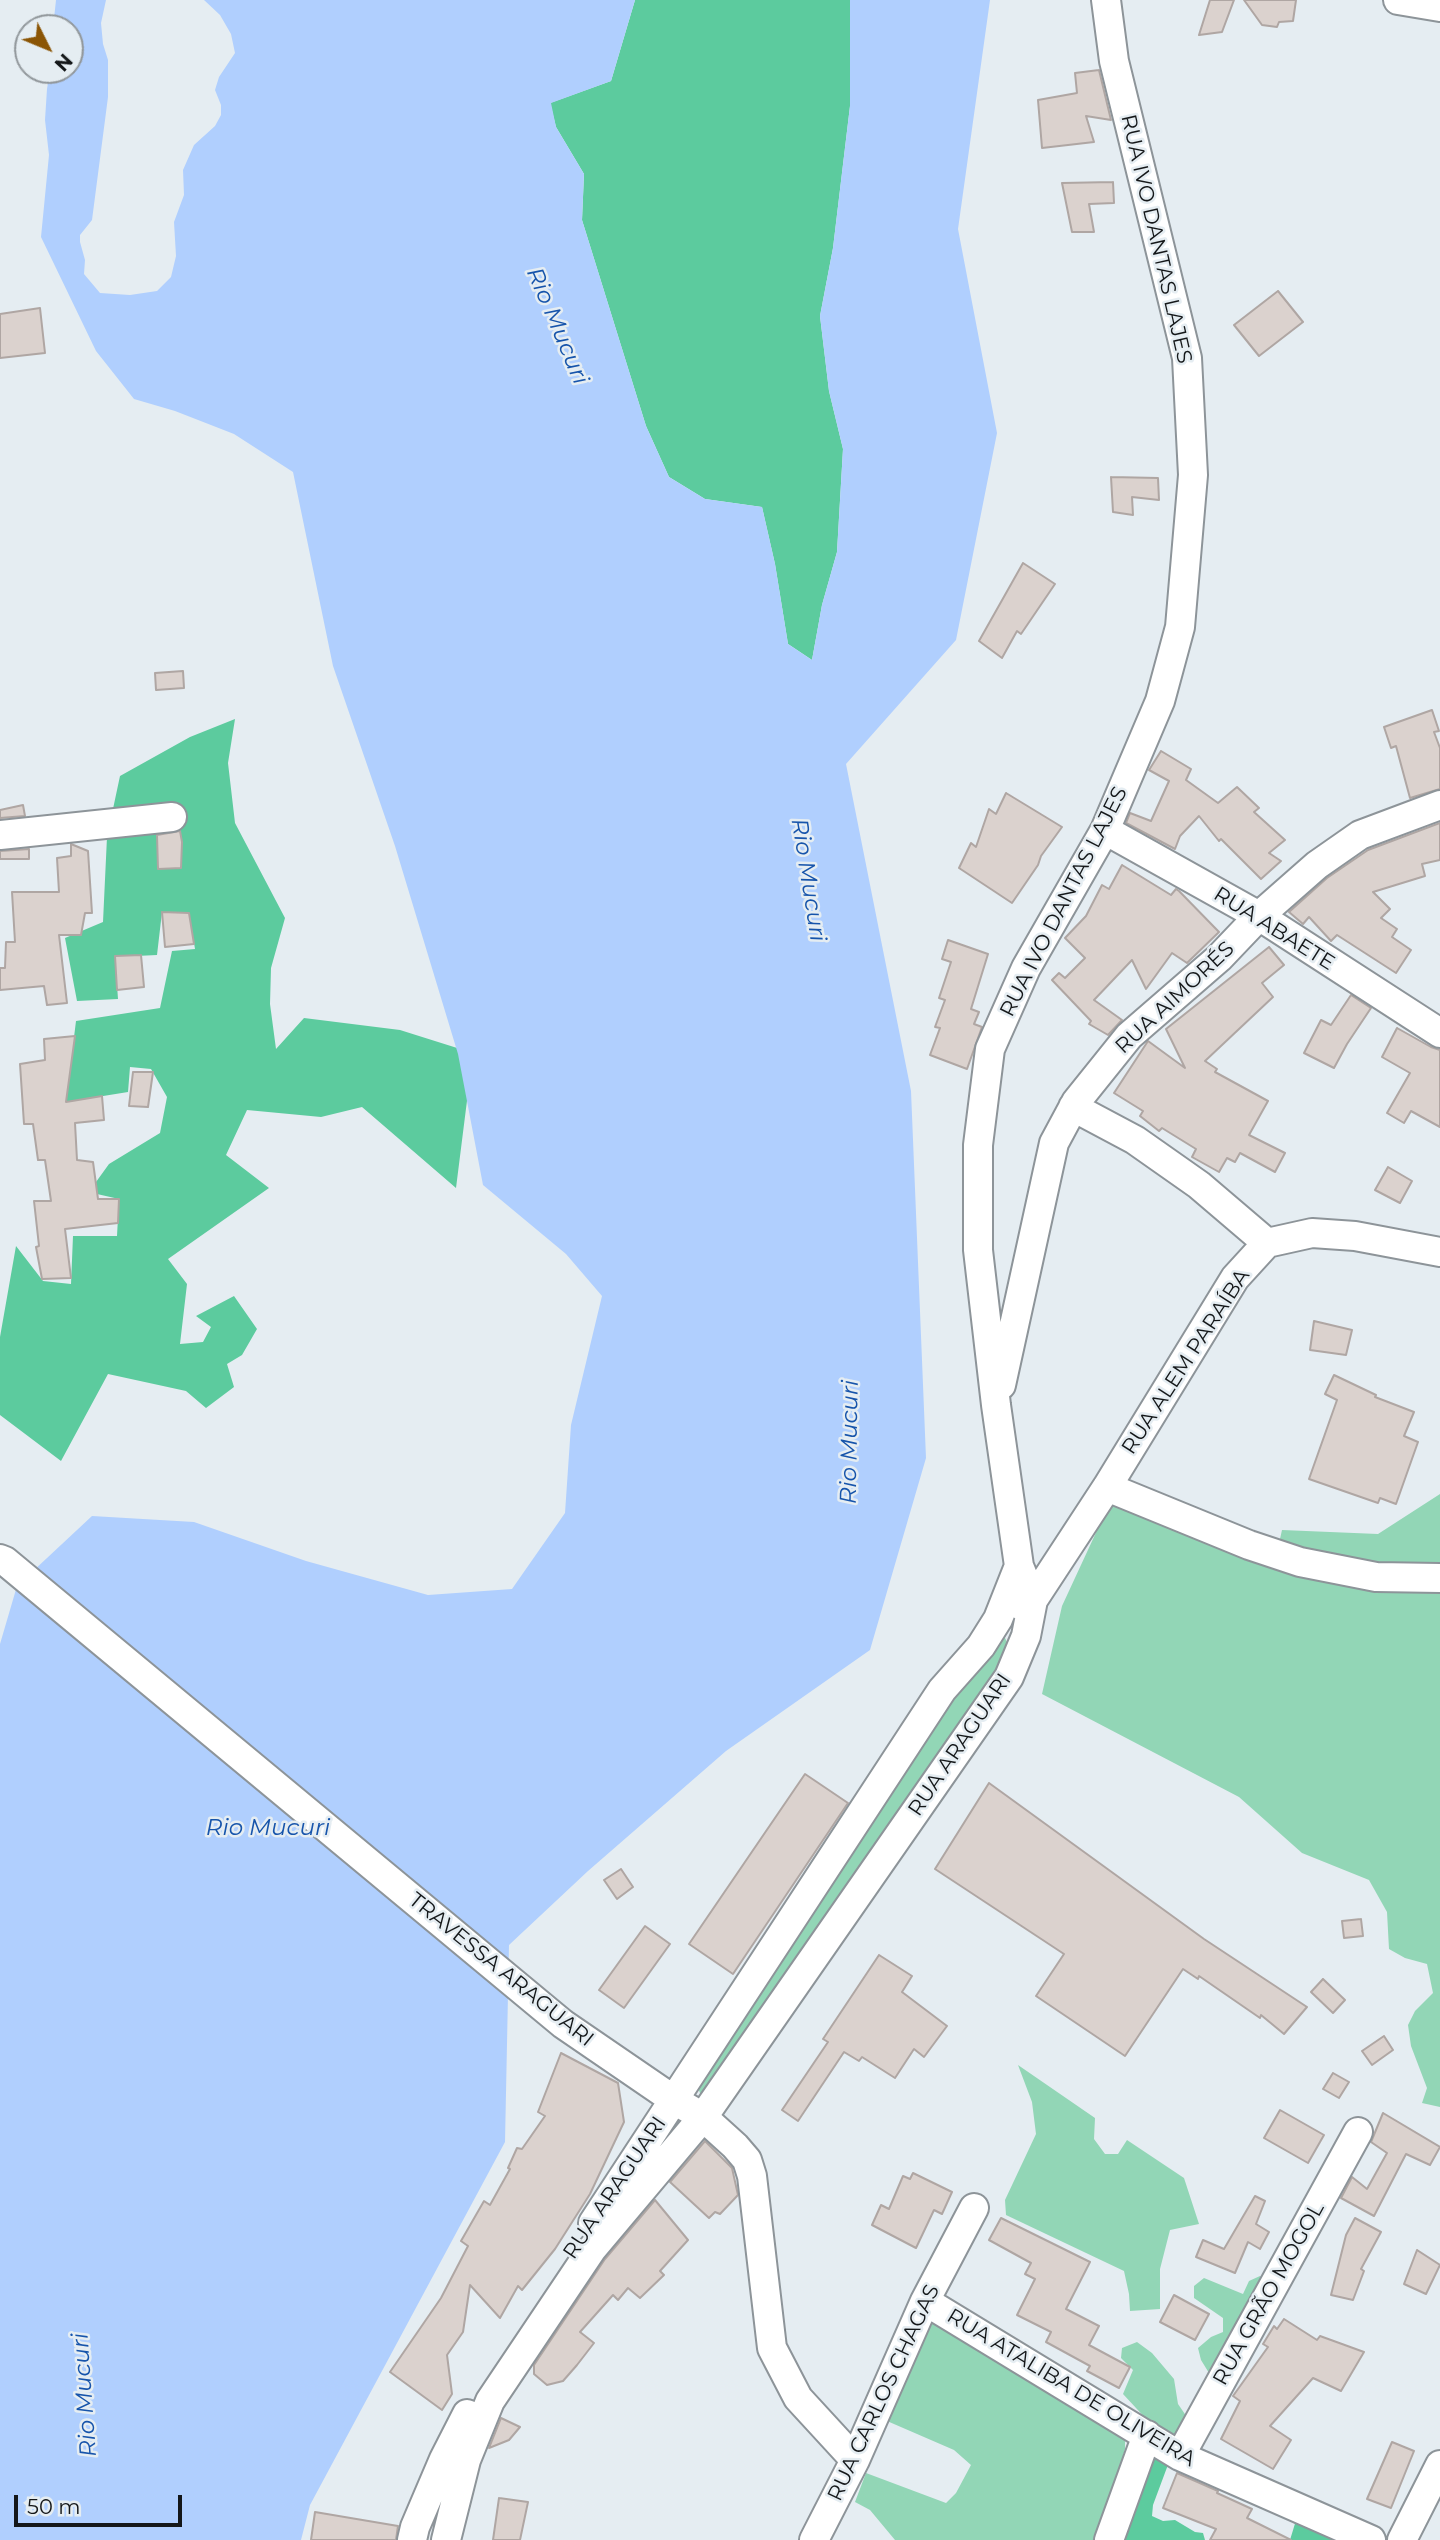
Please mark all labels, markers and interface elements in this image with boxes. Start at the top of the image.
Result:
north arrow [14,14,84,84]
text: N [50,49,77,76]
street label: RUA IVO DANTAS LAJES [1115,112,1197,366]
water label: Rio Mucuri [520,263,594,389]
street label: RUA IVO DANTAS LAJES [995,783,1133,1021]
water label: Rio Mucuri [785,816,831,944]
street label: RUA ABAETE [1209,882,1339,976]
street label: RUA AIMORÉS [1110,937,1240,1059]
street label: RUA ALEM PARAÍBA [1117,1265,1255,1459]
water label: Rio Mucuri [835,1380,865,1504]
street label: RUA ARAGUARI [903,1669,1017,1821]
water label: Rio Mucuri [206,1814,330,1842]
street label: TRAVESSA ARAGUARI [403,1888,599,2052]
street label: RUA ARAGUARI [558,2112,672,2264]
street label: RUA GRÃO MOGOL [1208,2198,1330,2390]
street label: RUA CARLOS CHAGAS [823,2281,945,2505]
street label: RUA ATALIBA DE OLIVEIRA [942,2304,1200,2472]
water label: Rio Mucuri [67,2332,103,2458]
scale bar [18,2480,186,2524]
text: 50 m [27,2494,81,2519]

